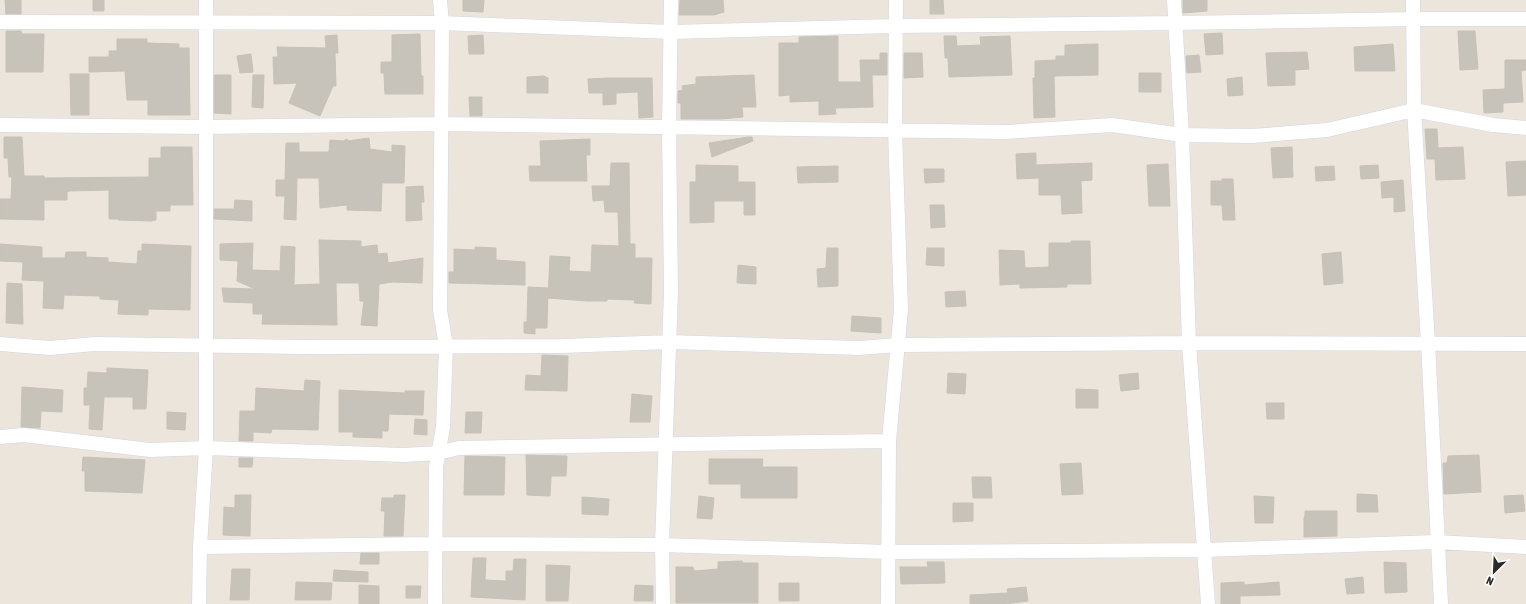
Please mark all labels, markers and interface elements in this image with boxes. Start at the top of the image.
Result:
north arrow [1474,552,1514,592]
text: N [1485,574,1495,588]

